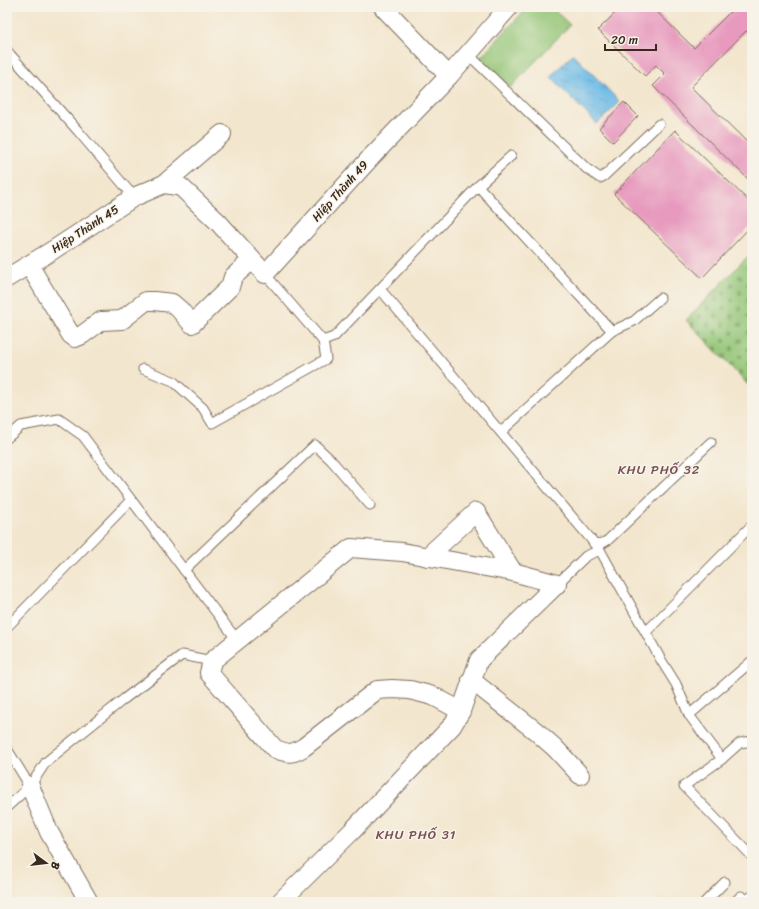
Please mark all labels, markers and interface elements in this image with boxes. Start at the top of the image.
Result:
scale bar [605,26,656,52]
text: 20 m [611,29,638,51]
street label: Hiệp Thành 49 [306,155,374,227]
street label: Hiệp Thành 45 [47,199,123,259]
district label: KHU PHỐ 32 [618,458,700,481]
district label: KHU PHỐ 31 [376,823,456,846]
north arrow [26,843,66,883]
text: B [45,860,65,871]

